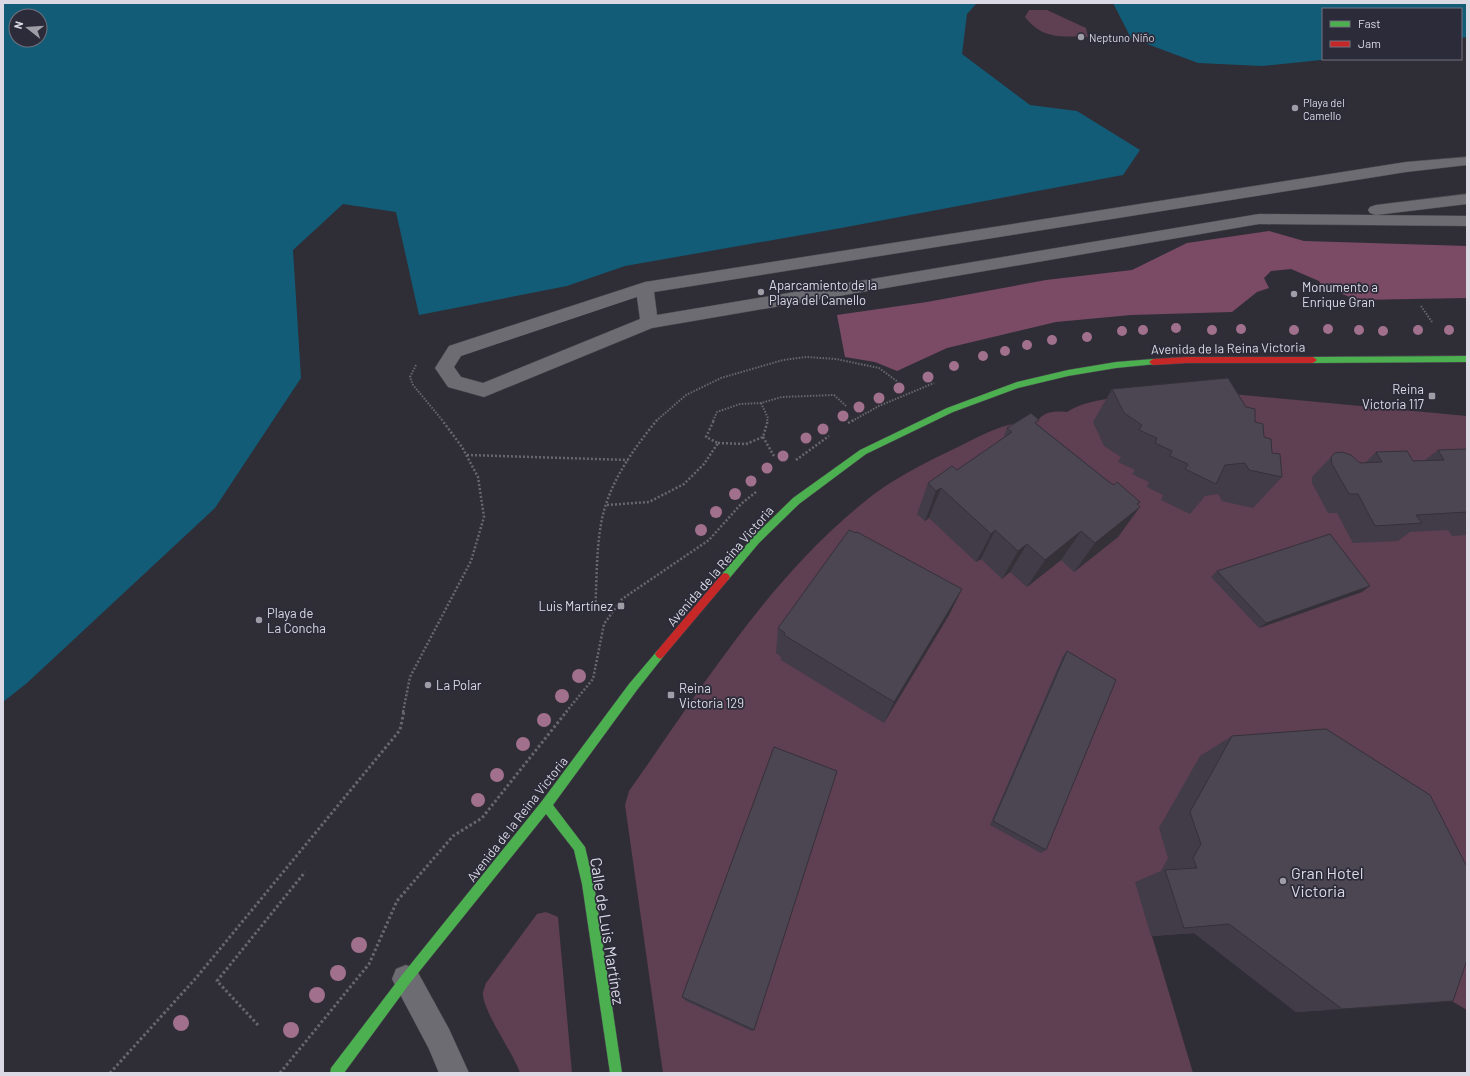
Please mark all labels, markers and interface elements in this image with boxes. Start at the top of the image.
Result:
north arrow [8,8,48,48]
legend [1322,8,1462,60]
text: Fast [1358,16,1381,30]
text: N [11,20,25,30]
place label: Neptuno Niño [1089,31,1154,44]
marker: Neptuno Niño [1076,32,1086,42]
text: Jam [1358,36,1381,50]
place label: Playa del Camello [1303,96,1345,122]
marker: Playa del Camello [1290,103,1300,113]
place label: Aparcamiento de la Playa del Camello [769,277,877,308]
place label: Monumento a Enrique Gran [1302,279,1378,310]
marker: Aparcamiento de la Playa del Camello [756,287,766,297]
marker: Monumento a Enrique Gran [1289,289,1299,299]
street label: Avenida de la Reina Victoria [1151,339,1305,357]
place label: Reina Victoria 117 [1362,381,1424,412]
marker: Reina Victoria 117 [1427,391,1437,401]
street label: Avenida de la Reina Victoria [663,502,777,630]
place label: Luis Martínez [539,598,613,614]
marker: Luis Martínez [616,601,626,611]
place label: Playa de La Concha [267,605,326,636]
marker: Playa de La Concha [254,615,264,625]
place label: La Polar [436,677,482,693]
marker: La Polar [423,680,433,690]
place label: Reina Victoria 129 [679,680,744,711]
marker: Reina Victoria 129 [666,690,676,700]
street label: Avenida de la Reina Victoria [463,753,571,885]
street label: Calle de Luis Martínez [587,856,629,1006]
place label: Gran Hotel Victoria [1291,863,1363,900]
marker: Gran Hotel Victoria [1278,876,1288,886]

